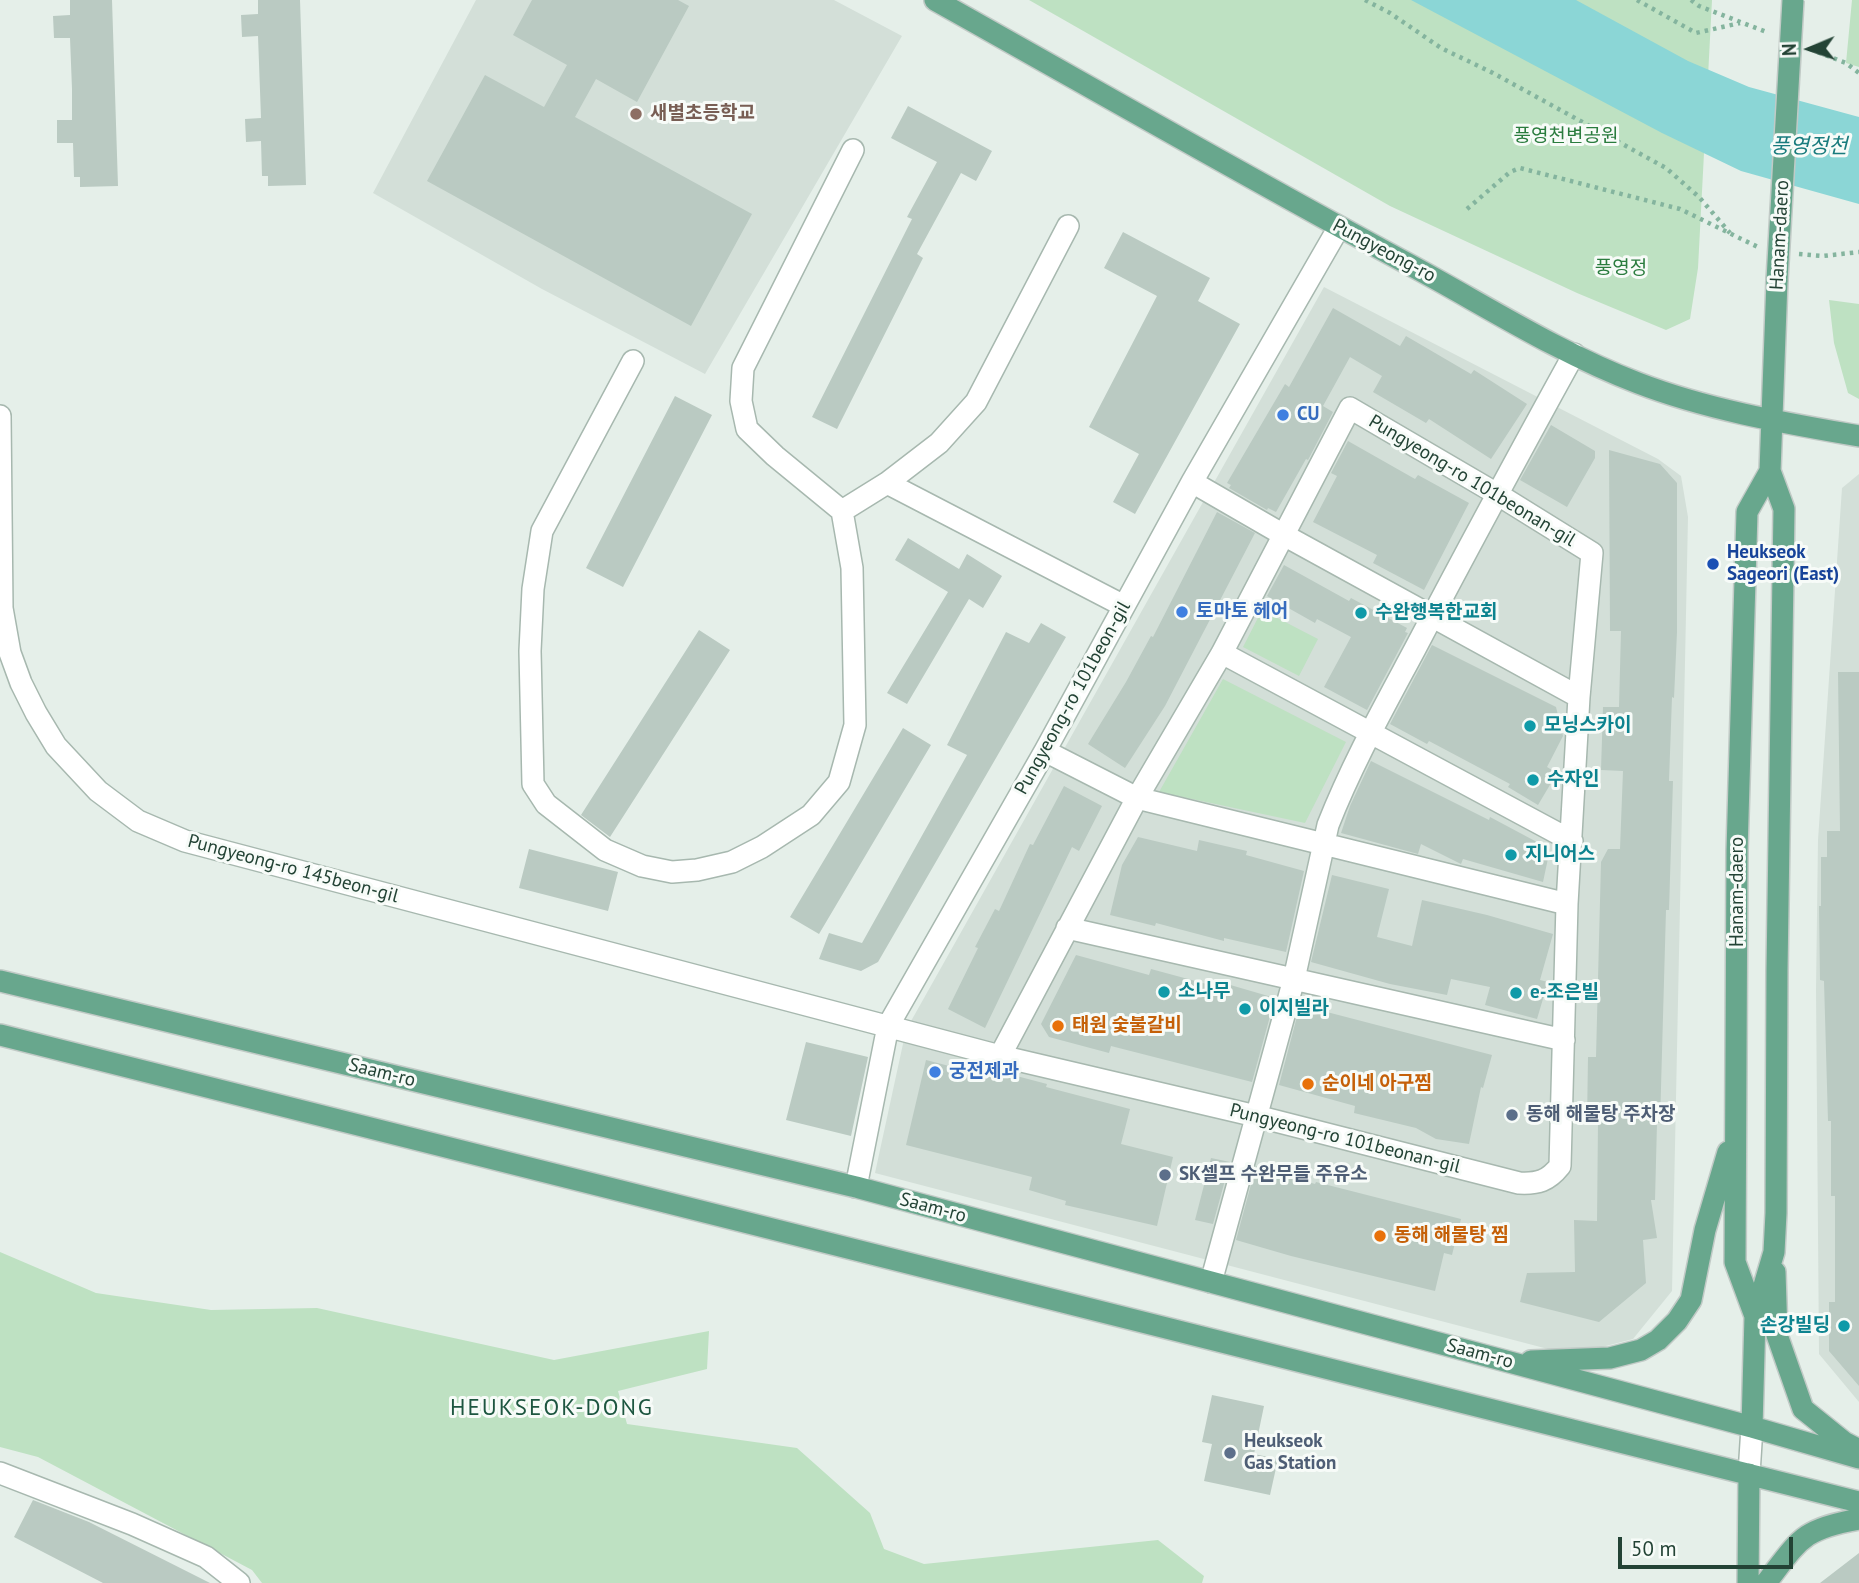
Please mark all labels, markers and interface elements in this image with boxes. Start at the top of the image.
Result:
north arrow [1775,14,1845,84]
text: N [1777,43,1801,56]
place label: 새별초등학교 [650,103,755,125]
marker: 새별초등학교 [628,106,644,122]
park label: 풍영천변공원 [1514,126,1618,148]
water label: 풍영정천 [1770,134,1848,160]
street label: Hanam-daero [1766,179,1794,291]
street label: Pungyeong-ro [1329,214,1439,288]
park label: 풍영정 [1595,258,1647,280]
place label: CU [1297,404,1320,426]
marker: CU [1275,407,1291,423]
street label: Pungyeong-ro 101beonan-gil [1365,410,1579,552]
place label: Heukseok Sageori (East) [1727,542,1839,586]
marker: Heukseok Sageori (East) [1705,556,1721,572]
street label: Pungyeong-ro 101beon-gil [1010,597,1136,799]
place label: 토마토 헤어 [1196,601,1288,623]
place label: 수완행복한교회 [1375,602,1497,624]
marker: 토마토 헤어 [1174,604,1190,620]
marker: 수완행복한교회 [1353,605,1369,621]
place label: 모닝스카이 [1544,715,1631,737]
marker: 모닝스카이 [1522,718,1538,734]
place label: 수자인 [1547,769,1599,791]
marker: 수자인 [1525,772,1541,788]
street label: Pungyeong-ro 145beon-gil [185,830,401,908]
street label: Hanam-daero [1727,837,1749,947]
place label: 지니어스 [1525,844,1595,866]
marker: 지니어스 [1503,847,1519,863]
place label: 소나무 [1178,981,1230,1003]
place label: e-조은빌 [1530,982,1599,1004]
marker: 소나무 [1156,984,1172,1000]
marker: e-조은빌 [1508,985,1524,1001]
place label: 이지빌라 [1259,998,1329,1020]
marker: 이지빌라 [1237,1001,1253,1017]
place label: 태원 숯불갈비 [1072,1015,1182,1037]
marker: 태원 숯불갈비 [1050,1018,1066,1034]
street label: Saam-ro [346,1054,418,1092]
place label: 궁전제과 [949,1061,1019,1083]
marker: 궁전제과 [927,1064,943,1080]
place label: 순이네 아구찜 [1322,1073,1432,1095]
marker: 순이네 아구찜 [1300,1076,1316,1092]
street label: Pungyeong-ro 101beonan-gil [1227,1099,1463,1179]
place label: 동해 해물탕 주차장 [1526,1104,1675,1126]
marker: 동해 해물탕 주차장 [1504,1107,1520,1123]
place label: SK셀프 수완무들 주유소 [1179,1164,1368,1186]
marker: SK셀프 수완무들 주유소 [1157,1167,1173,1183]
street label: Saam-ro [897,1188,969,1228]
place label: 동해 해물탕 찜 [1394,1225,1508,1247]
marker: 동해 해물탕 찜 [1372,1228,1388,1244]
place label: 손강빌딩 [1760,1315,1830,1337]
marker: 손강빌딩 [1836,1318,1852,1334]
street label: Saam-ro [1444,1334,1516,1374]
district label: HEUKSEOK-DONG [452,1394,652,1422]
place label: Heukseok Gas Station [1244,1431,1336,1475]
marker: Heukseok Gas Station [1222,1445,1238,1461]
scale bar [1621,1524,1796,1568]
text: 50 m [1631,1535,1677,1562]

